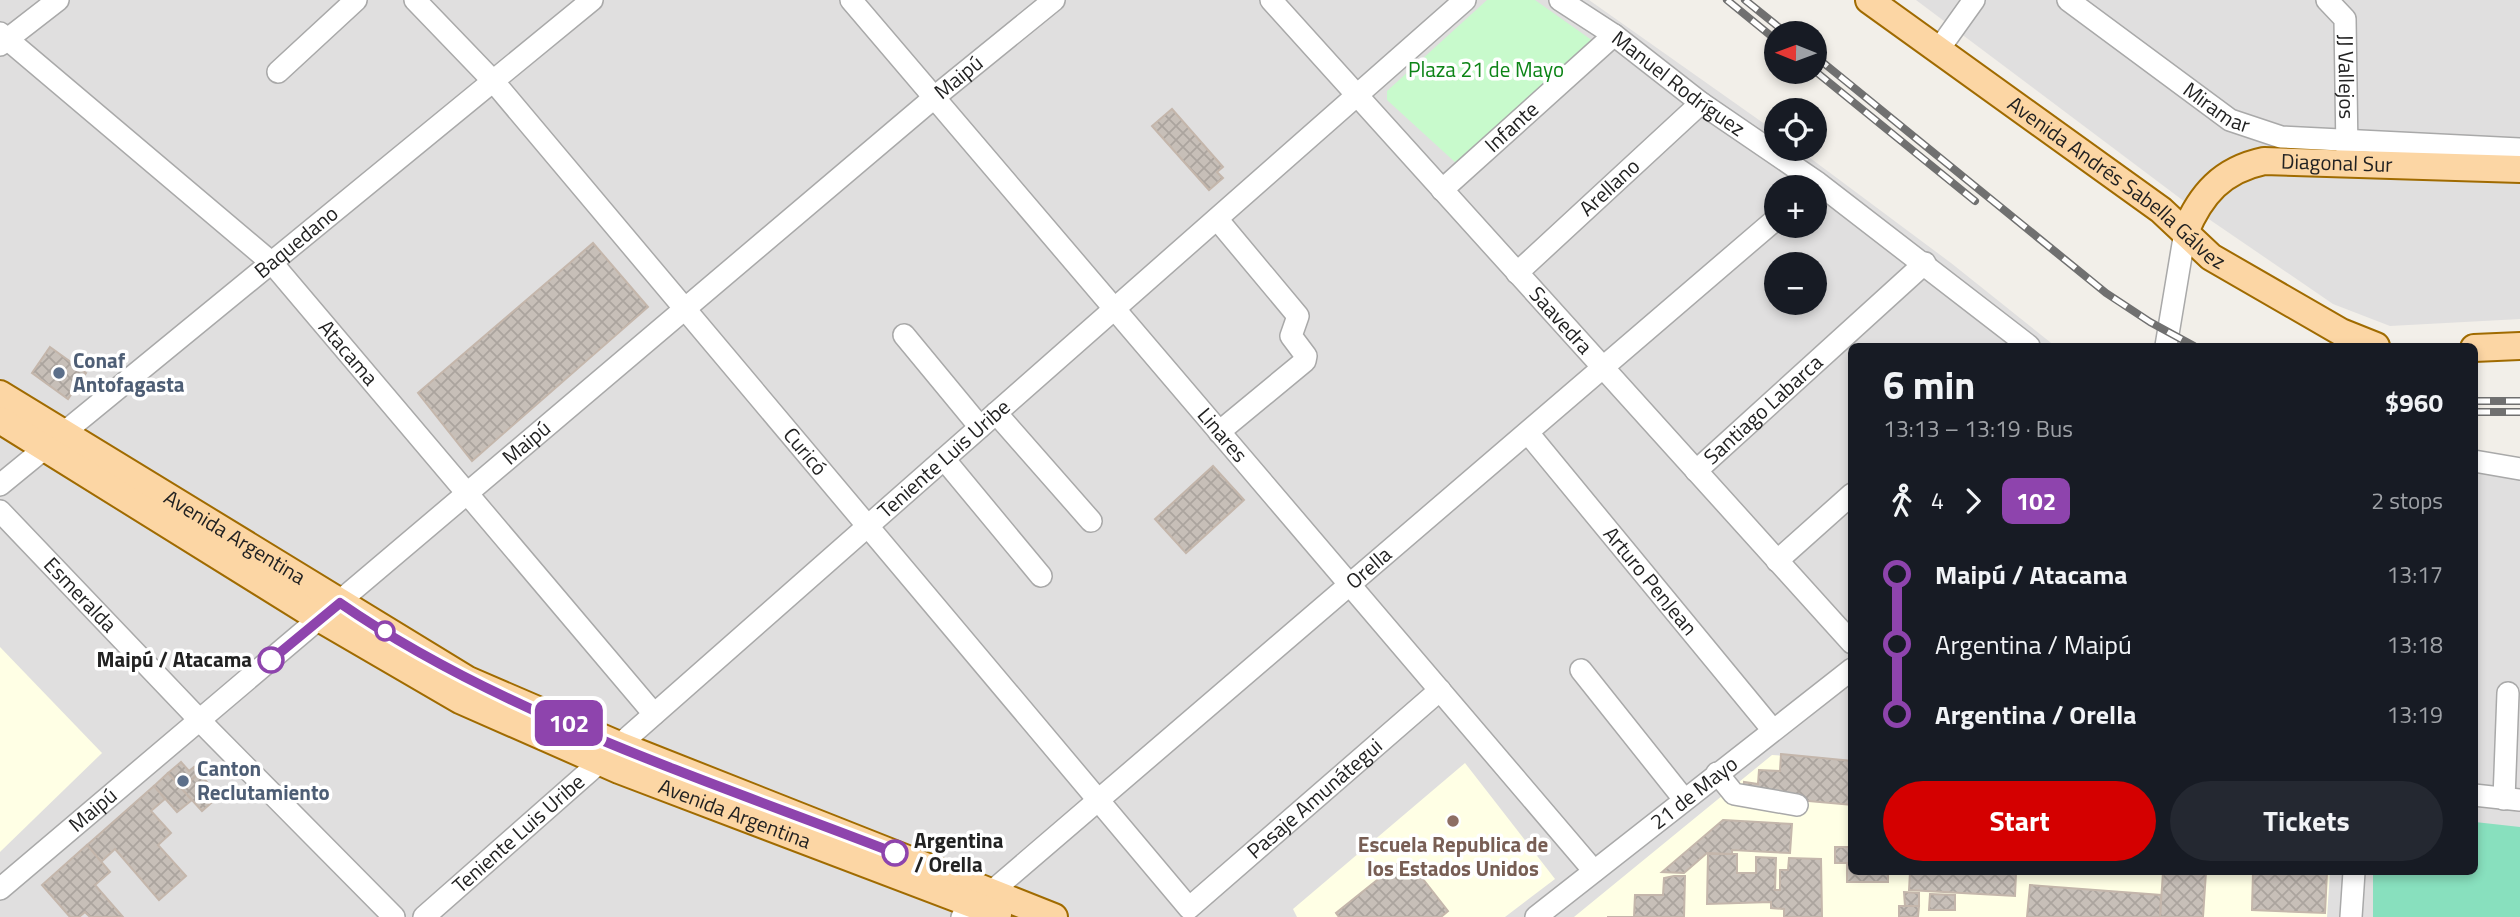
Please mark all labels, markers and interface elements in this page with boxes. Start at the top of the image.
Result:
north arrow [1764,21,1827,84]
map controls [1764,21,1827,315]
street label: Manuel Rodríguez [1605,22,1752,144]
street label: JJ Vallejos [2330,34,2364,119]
street label: Maipú [927,47,989,106]
park label: Plaza 21 de Mayo [1408,53,1564,85]
street label: Miramar [2177,73,2254,141]
street label: Avenida Andrés Sabella Gálvez [2001,88,2232,277]
street label: Infante [1477,93,1545,159]
button: locate [1764,98,1827,161]
street label: Diagonal Sur [2280,145,2393,180]
street label: Arellano [1571,150,1646,223]
button: + [1764,175,1827,238]
street label: Baquedano [247,197,345,286]
button: − [1764,252,1827,315]
street label: Saavedra [1522,279,1601,361]
street label: Atacama [312,312,387,393]
place label: Conaf Antofagasta [73,344,185,400]
street label: Santiago Labarca [1696,346,1830,472]
text: 6 min [1883,356,1975,414]
marker: Conaf Antofagasta [51,365,67,381]
text: $960 [2385,383,2443,422]
street label: Teniente Luis Uribe [870,391,1017,525]
street label: Linares [1190,400,1256,469]
text: 13:13 – 13:19 · Bus [1883,411,2073,446]
street label: Maipú [495,412,557,472]
street label: Curicó [776,420,836,482]
street label: Avenida Argentina [158,481,313,592]
icon: walk [1883,482,1921,520]
icon: forward [1954,482,1992,520]
text: 4 [1931,483,1944,518]
text: 102 [2016,483,2056,519]
text: 2 stops [2371,483,2443,518]
street label: Arturo PenJean [1596,519,1706,642]
street label: Orella [1338,538,1399,596]
street label: Esmeralda [37,549,125,640]
text: Maipú / Atacama [1935,555,2127,594]
text: 13:17 [2386,557,2443,592]
unlabelled marker [375,621,395,641]
text: Argentina / Maipú [1935,625,2132,664]
text: 13:18 [2386,627,2443,662]
place label: Maipú / Atacama [97,643,252,675]
marker: Maipú / Atacama [258,647,284,673]
text: Argentina / Orella [1935,695,2136,734]
text: 13:19 [2386,697,2443,732]
line badge: 102 [529,700,609,746]
text: 102 [549,705,589,741]
street label: Pasaje Amunátegui [1239,730,1389,866]
street label: 21 de Mayo [1643,748,1744,837]
place label: Canton Reclutamiento [197,752,330,808]
street label: Teniente Luis Uribe [445,766,591,900]
street label: Avenida Argentina [654,769,816,857]
marker: Canton Reclutamiento [175,773,191,789]
street label: Maipú [61,779,124,839]
button: Start [1883,781,2156,861]
button: Tickets [2170,781,2443,861]
marker: Escuela Republica de los Estados Unidos [1445,813,1461,829]
place label: Argentina / Orella [914,824,1004,880]
place label: Escuela Republica de los Estados Unidos [1358,828,1548,884]
marker: Argentina / Orella [882,840,908,866]

